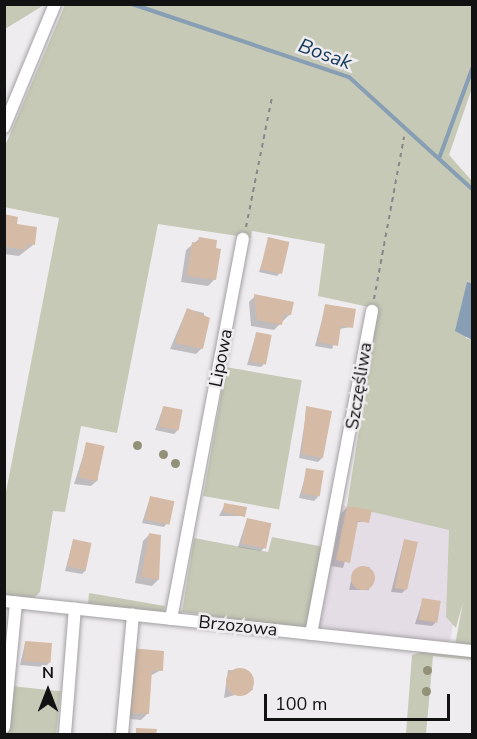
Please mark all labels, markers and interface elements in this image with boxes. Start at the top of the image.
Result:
water label: Bosak [295,33,355,75]
street label: Lipowa [205,327,237,389]
street label: Szczęśliwa [341,341,377,431]
street label: Brzozowa [197,611,279,641]
north arrow [18,661,78,721]
text: N [42,662,54,684]
scale bar [267,682,453,720]
text: 100 m [275,692,327,716]

